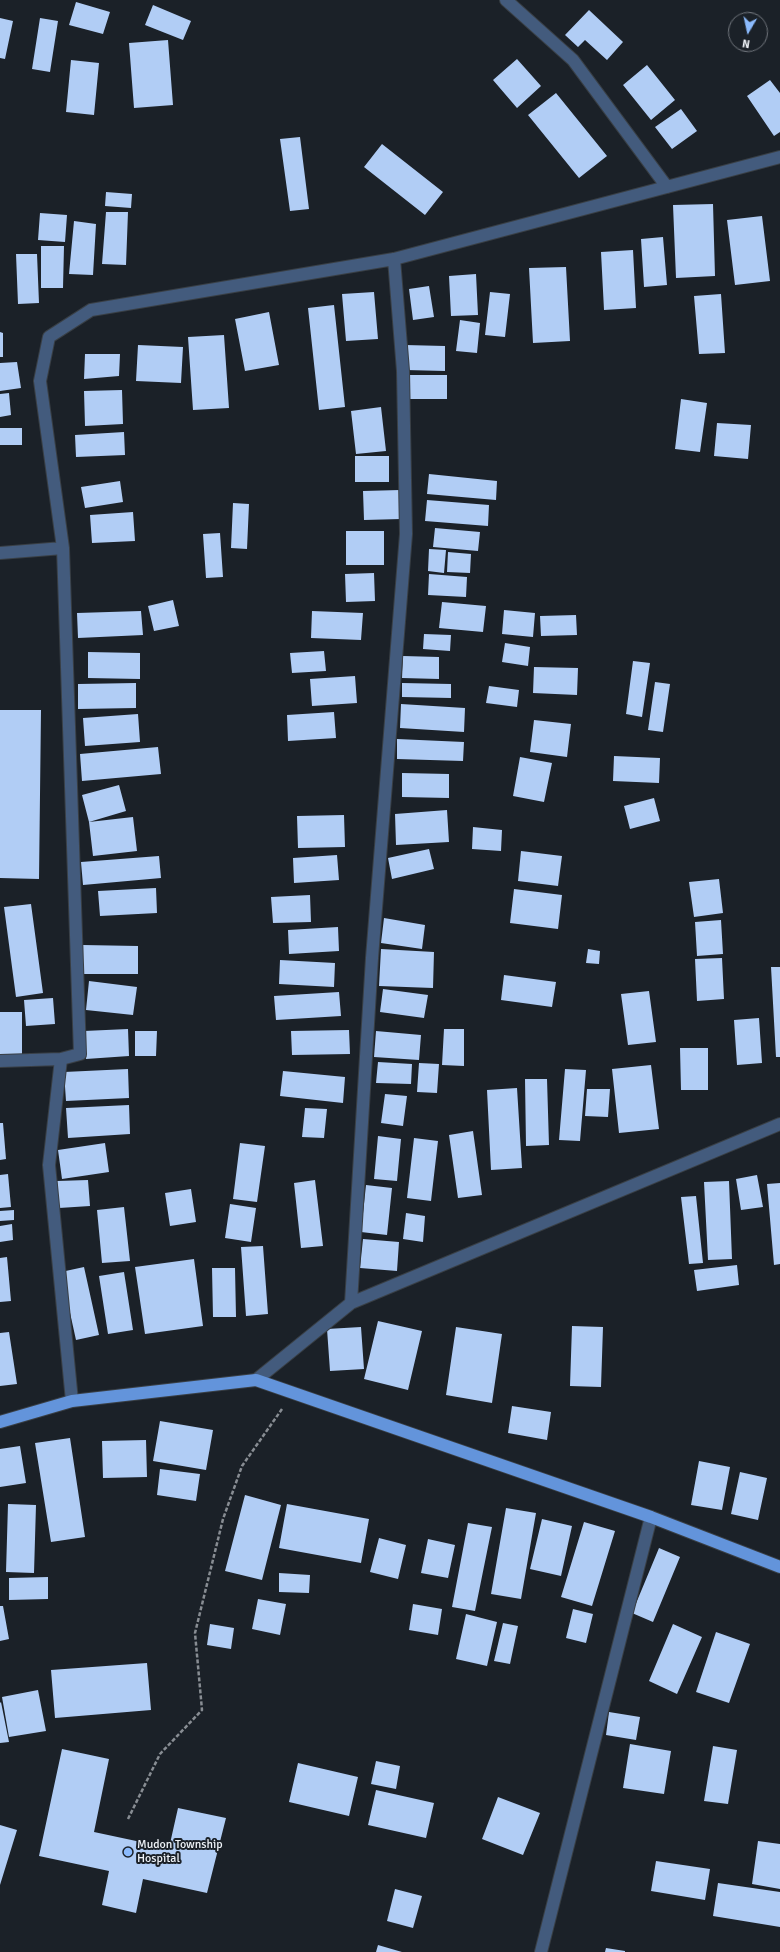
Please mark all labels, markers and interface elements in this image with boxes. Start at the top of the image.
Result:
north arrow [728,12,768,52]
text: N [741,36,751,50]
place label: Mudon Township Hospital [137,1838,223,1866]
marker: Mudon Township Hospital [122,1846,134,1858]

